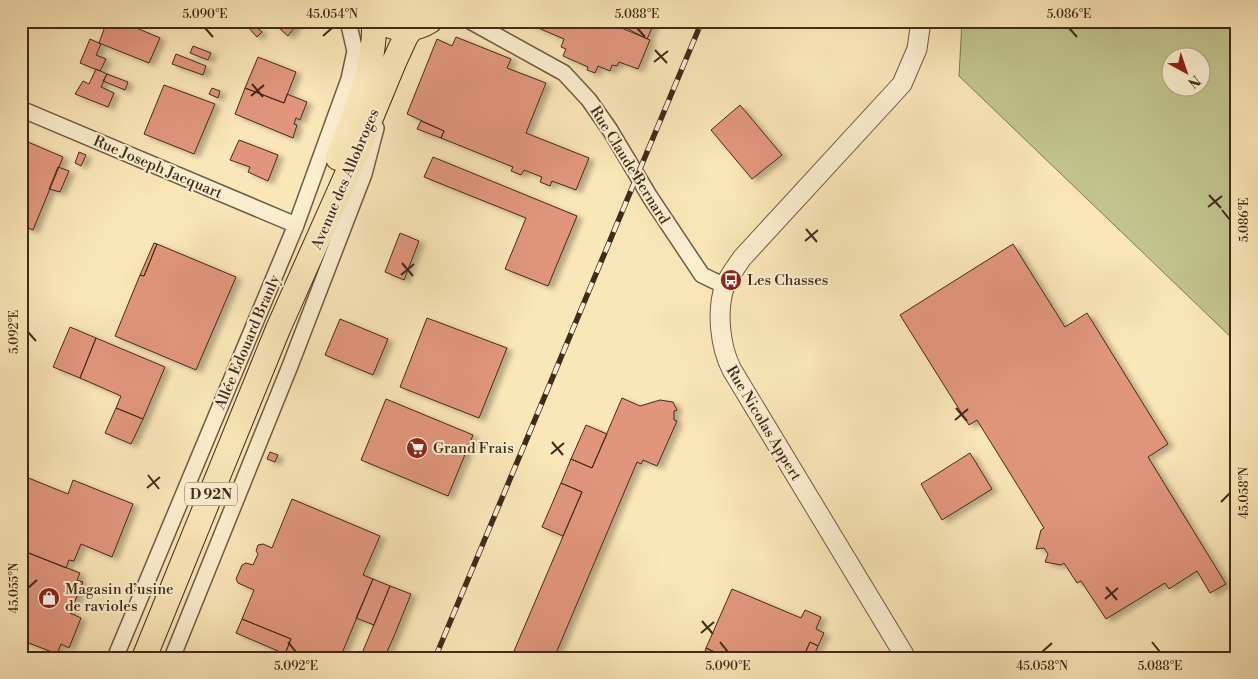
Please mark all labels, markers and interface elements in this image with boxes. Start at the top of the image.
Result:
text: 5.090°E [182,7,228,22]
text: 45.054°N [306,7,358,22]
text: 5.088°E [615,7,659,22]
text: 5.086°E [1047,7,1091,22]
north arrow [1160,48,1210,98]
text: N [1184,71,1204,92]
street label: Rue Claude Bernard [586,103,674,228]
street label: Avenue des Allobroges [307,106,384,253]
street label: Rue Joseph Jacquart [90,132,226,204]
text: 5.086°E [1237,198,1252,242]
bus stop icon: Les Chasses [719,268,743,292]
street label: Allée Edouard Branly [210,271,285,413]
place label: Les Chasses [747,271,828,290]
text: 5.092°E [7,310,22,354]
street label: Rue Nicolas Appert [722,362,806,485]
supermarket icon: Grand Frais [405,436,429,460]
place label: Grand Frais [433,439,514,458]
text: 45.058°N [1237,467,1252,519]
road number: D 92N [185,482,237,506]
text: 45.055°N [7,562,22,613]
place label: Magasin d’usine de ravioles [65,580,174,616]
shop icon: Magasin d’usine de ravioles [37,586,61,610]
text: 5.092°E [274,659,318,674]
text: 5.090°E [705,659,751,674]
text: 45.058°N [1016,659,1068,674]
text: 5.088°E [1138,659,1182,674]

